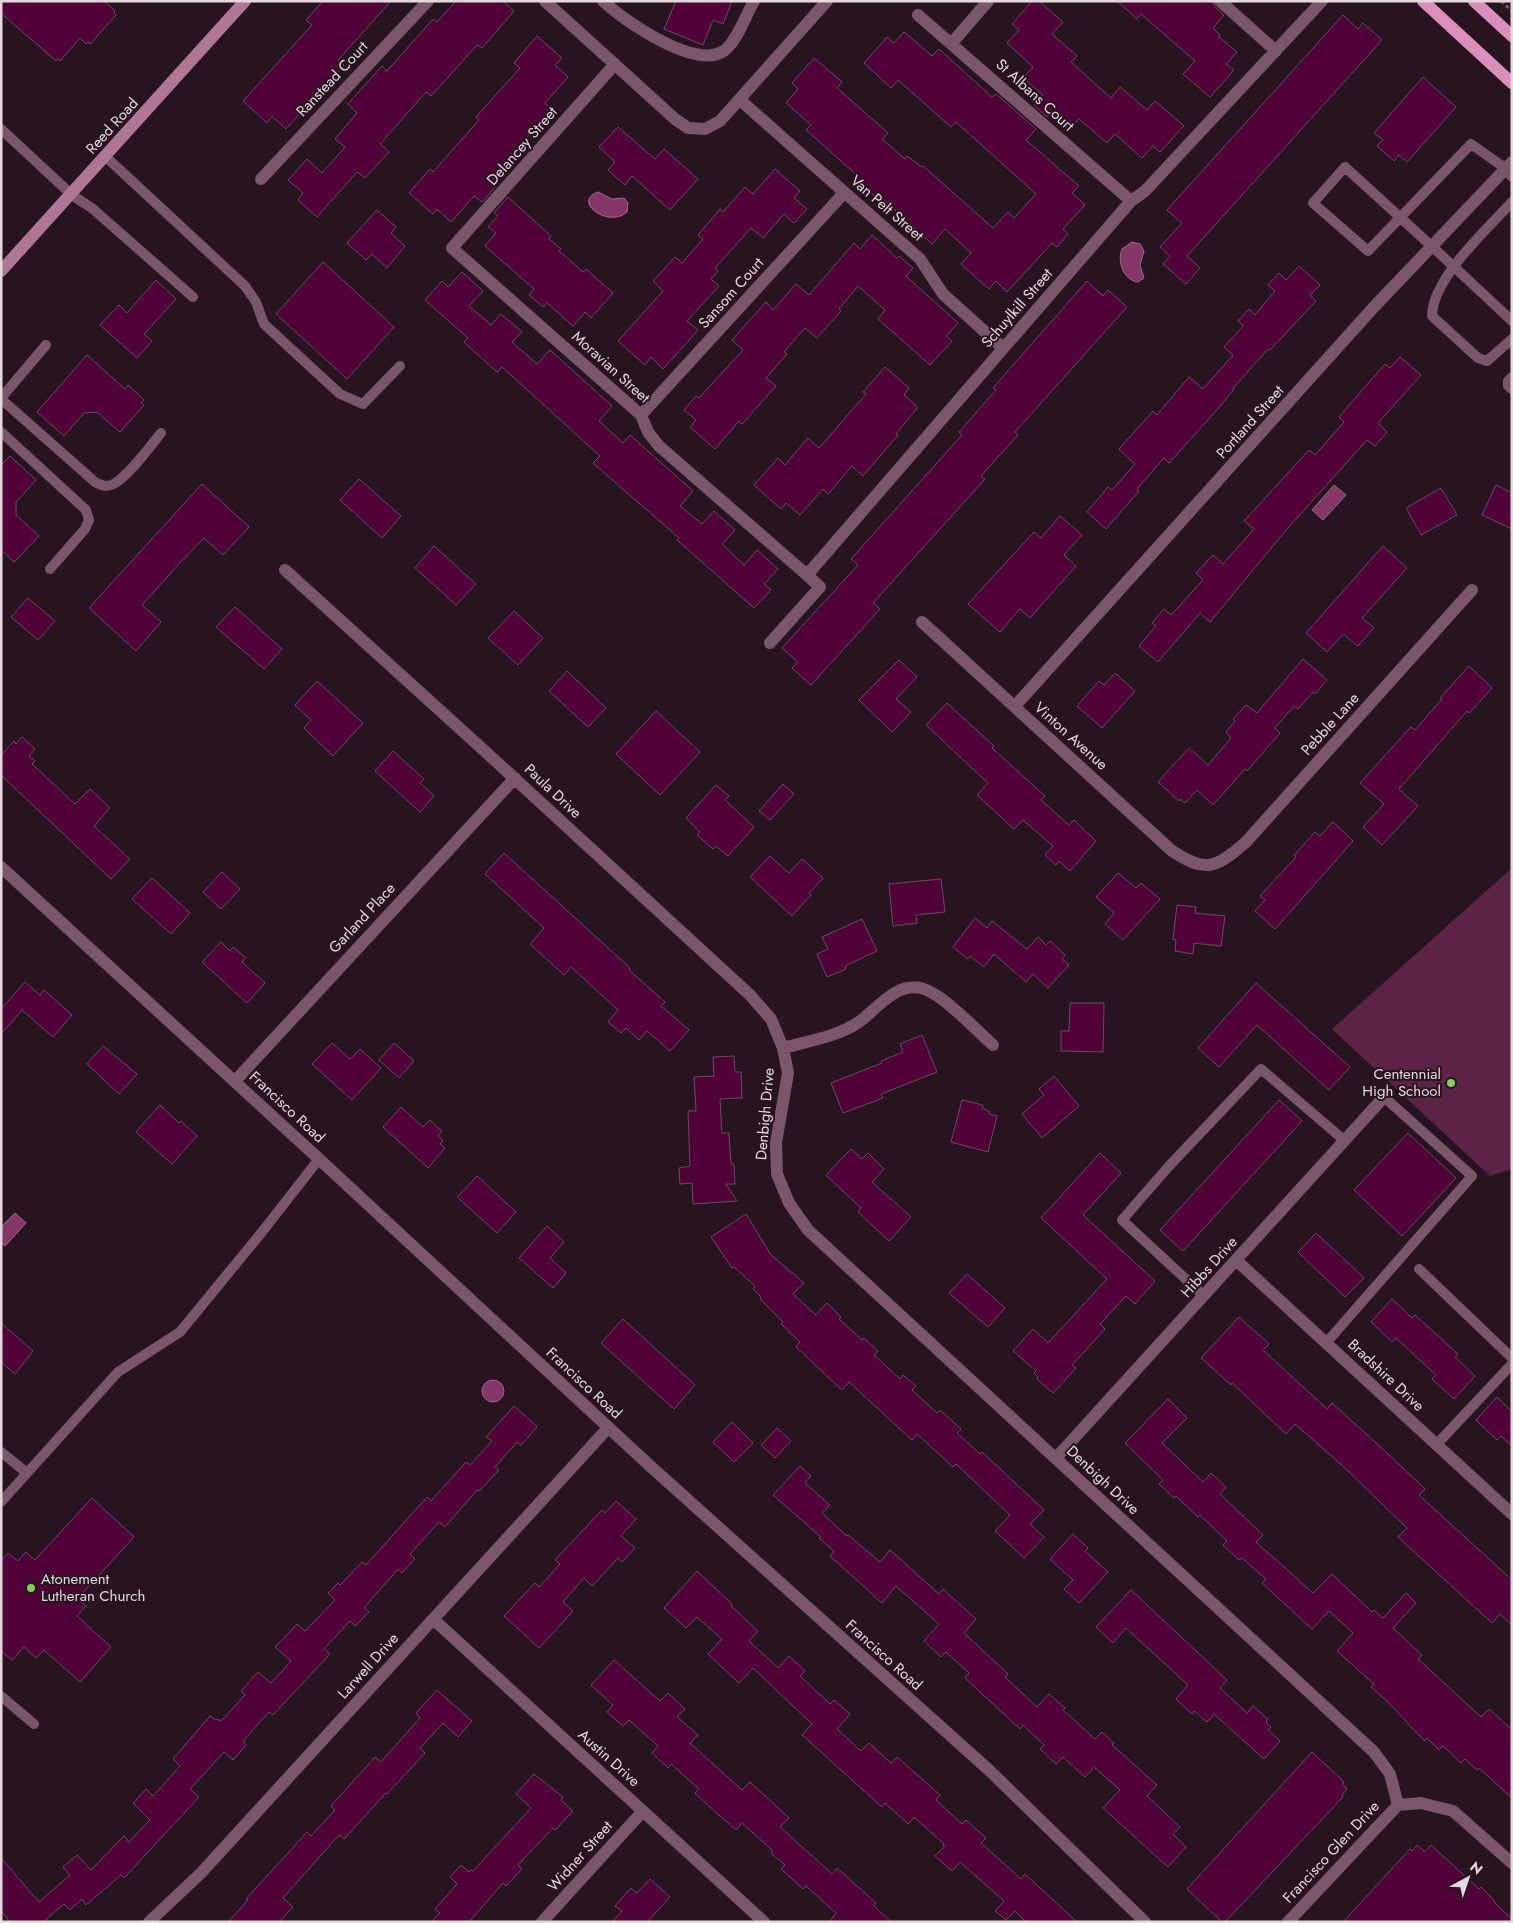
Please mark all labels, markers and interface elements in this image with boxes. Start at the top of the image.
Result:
street label: Ranstead Court [291,36,373,122]
street label: St Albans Court [991,54,1079,137]
street label: Reed Road [81,93,143,159]
street label: Delancey Street [482,101,563,190]
street label: Van Pelt Street [846,170,929,246]
street label: Sansom Court [693,252,769,333]
street label: Schuylkill Street [976,263,1058,353]
street label: Moravian Street [567,326,655,408]
street label: Portland Street [1211,380,1289,464]
street label: Pebble Lane [1296,688,1364,760]
street label: Vinton Avenue [1029,697,1113,775]
street label: Paula Drive [519,759,587,824]
street label: Garland Place [323,878,401,958]
place label: Centennial High School [1362,1063,1441,1102]
street label: Francisco Road [244,1066,330,1148]
street label: Denbigh Drive [750,1067,780,1161]
marker: Centennial High School [1445,1077,1457,1089]
street label: Hibbs Drive [1176,1231,1243,1302]
street label: Bradshire Drive [1343,1334,1429,1417]
street label: Francisco Road [541,1342,627,1424]
street label: Denbigh Drive [1062,1440,1145,1520]
place label: Atonement Lutheran Church [41,1568,145,1607]
marker: Atonement Lutheran Church [25,1582,37,1594]
street label: Francisco Road [841,1614,927,1696]
street label: Larwell Drive [332,1628,404,1704]
street label: Austin Drive [573,1724,645,1792]
street label: Francisco Glen Drive [1278,1796,1385,1908]
street label: Widner Street [542,1816,618,1896]
north arrow [1443,1853,1493,1903]
text: N [1466,1857,1487,1879]

